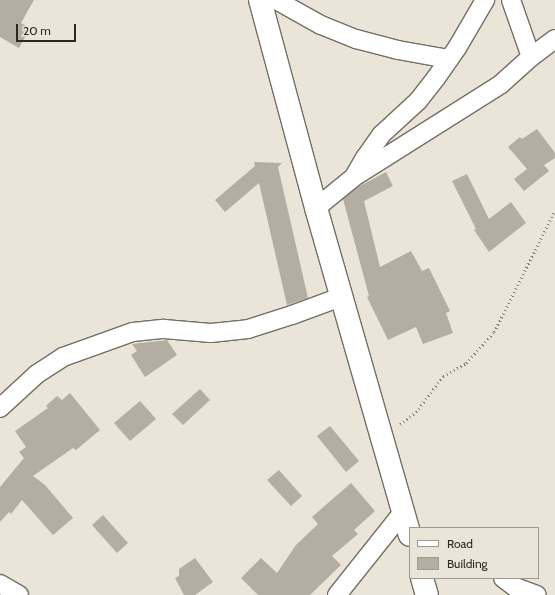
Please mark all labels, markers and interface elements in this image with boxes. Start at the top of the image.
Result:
scale bar [18,16,78,42]
text: 20 m [23,23,51,38]
legend [409,527,539,579]
text: Road [447,536,473,551]
text: Building [447,556,488,571]

